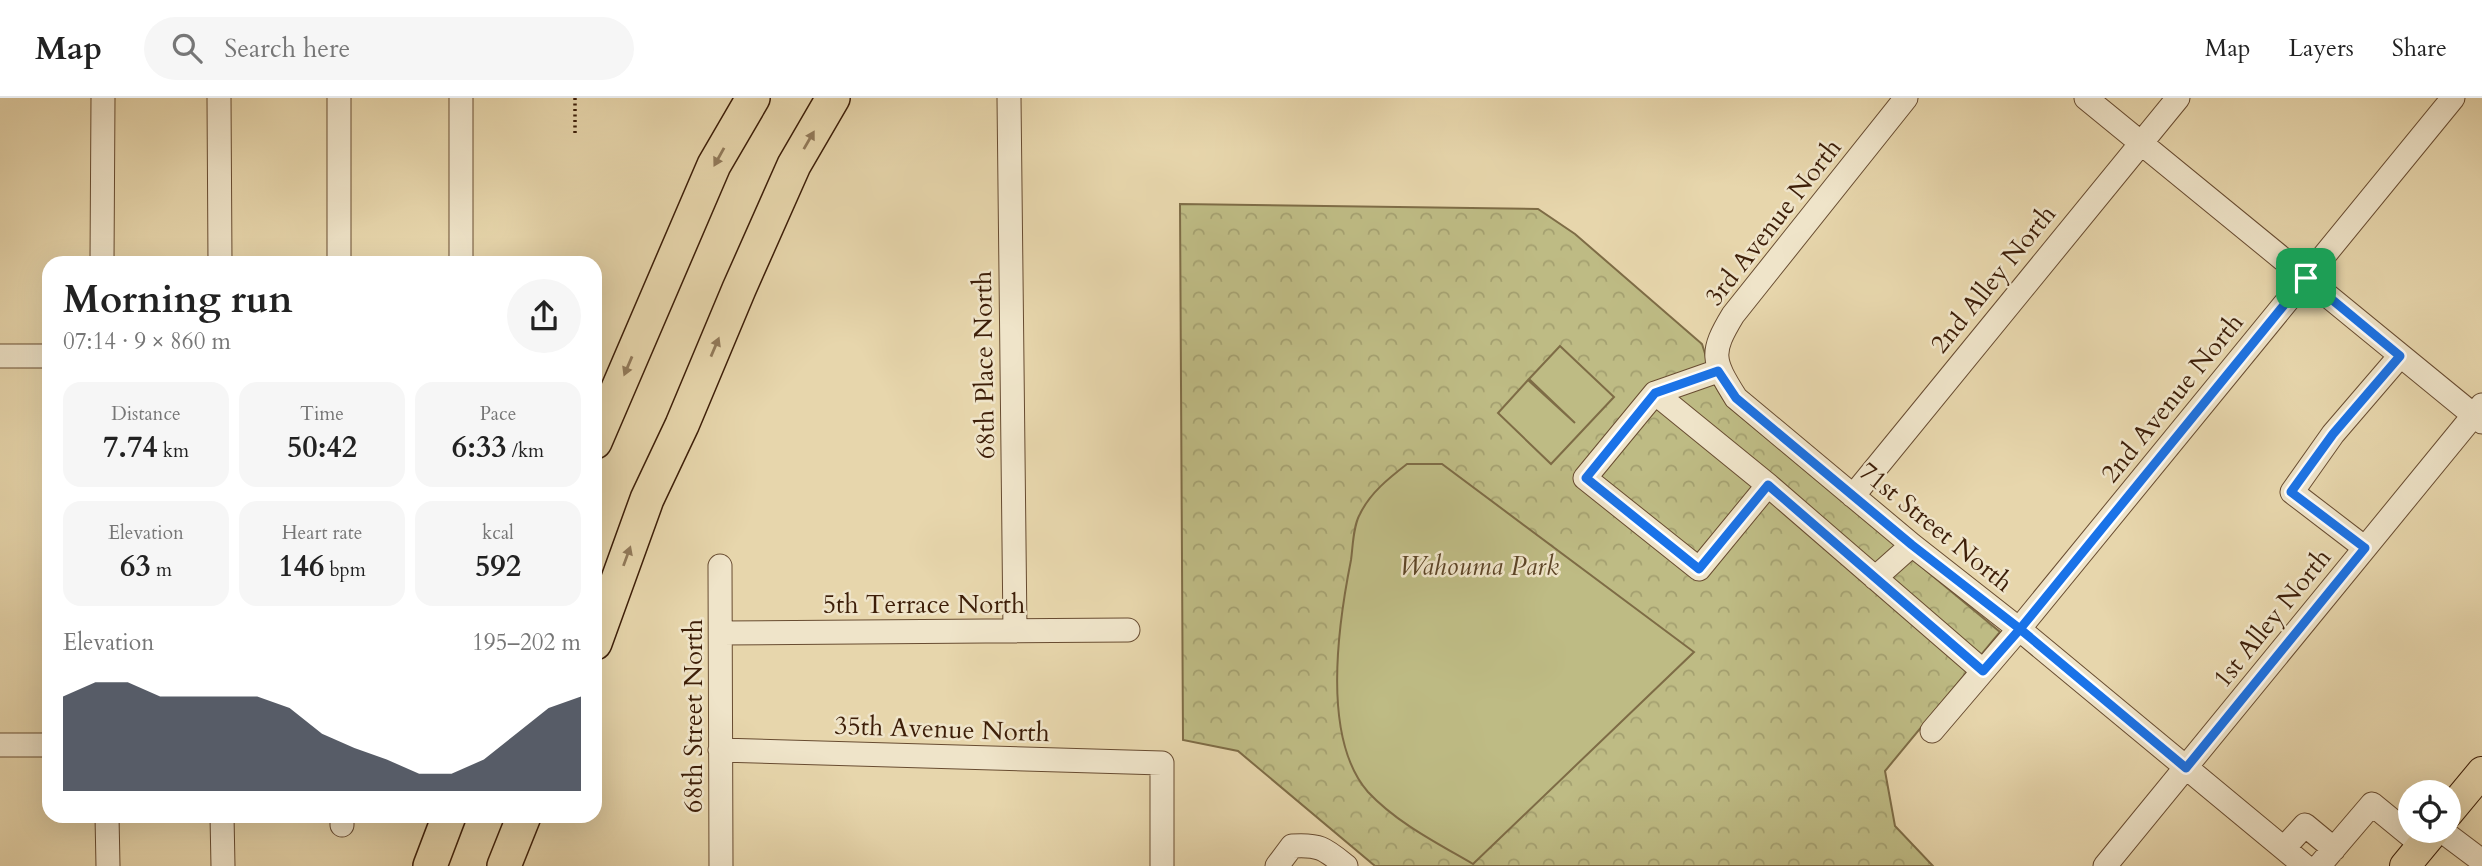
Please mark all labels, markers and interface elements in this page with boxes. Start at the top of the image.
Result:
search box [144,17,634,80]
text: Map [35,26,102,71]
icon: search [168,29,206,67]
text: Search here [224,31,350,66]
text: Map [2205,32,2251,65]
text: Layers [2289,32,2354,65]
text: Share [2392,32,2447,65]
one-way arrow [802,130,815,149]
street label: 3rd Avenue North [1697,131,1849,313]
one-way arrow [713,148,725,167]
street label: 2nd Alley North [1922,198,2064,360]
pin [2276,248,2336,308]
icon: arrive [2287,259,2325,297]
street label: 68th Place North [965,271,1003,459]
text: Morning run [63,274,293,326]
button: share [507,279,581,353]
street label: 2nd Avenue North [2093,306,2251,490]
text: 07:14 · 9 × 860 m [63,326,231,357]
one-way arrow [709,336,720,357]
one-way arrow [622,355,633,376]
text: Distance [111,401,181,427]
text: Time [300,401,344,427]
text: Pace [480,401,516,427]
text: 7.74 [103,427,158,468]
text: 50:42 [287,427,357,468]
text: 6:33 [452,427,507,468]
text: km [158,438,189,464]
text: /km [507,438,544,464]
street label: 71st Street North [1852,454,2020,600]
text: Elevation [108,520,184,546]
text: Heart rate [282,520,362,546]
text: kcal [482,520,514,546]
street label: 1st Alley North [2205,541,2339,695]
text: 63 [120,546,151,587]
text: 146 [278,546,324,587]
text: 592 [475,546,521,587]
one-way arrow [621,546,632,567]
park label: Wahouma Park [1399,549,1559,584]
text: m [151,557,172,583]
text: bpm [324,557,366,583]
street label: 5th Terrace North [823,587,1025,622]
street label: 68th Street North [676,619,711,813]
text: Elevation [63,627,154,658]
text: 195–202 m [472,627,581,658]
street label: 35th Avenue North [834,708,1050,750]
map controls [2398,780,2461,843]
button: locate [2398,780,2461,843]

